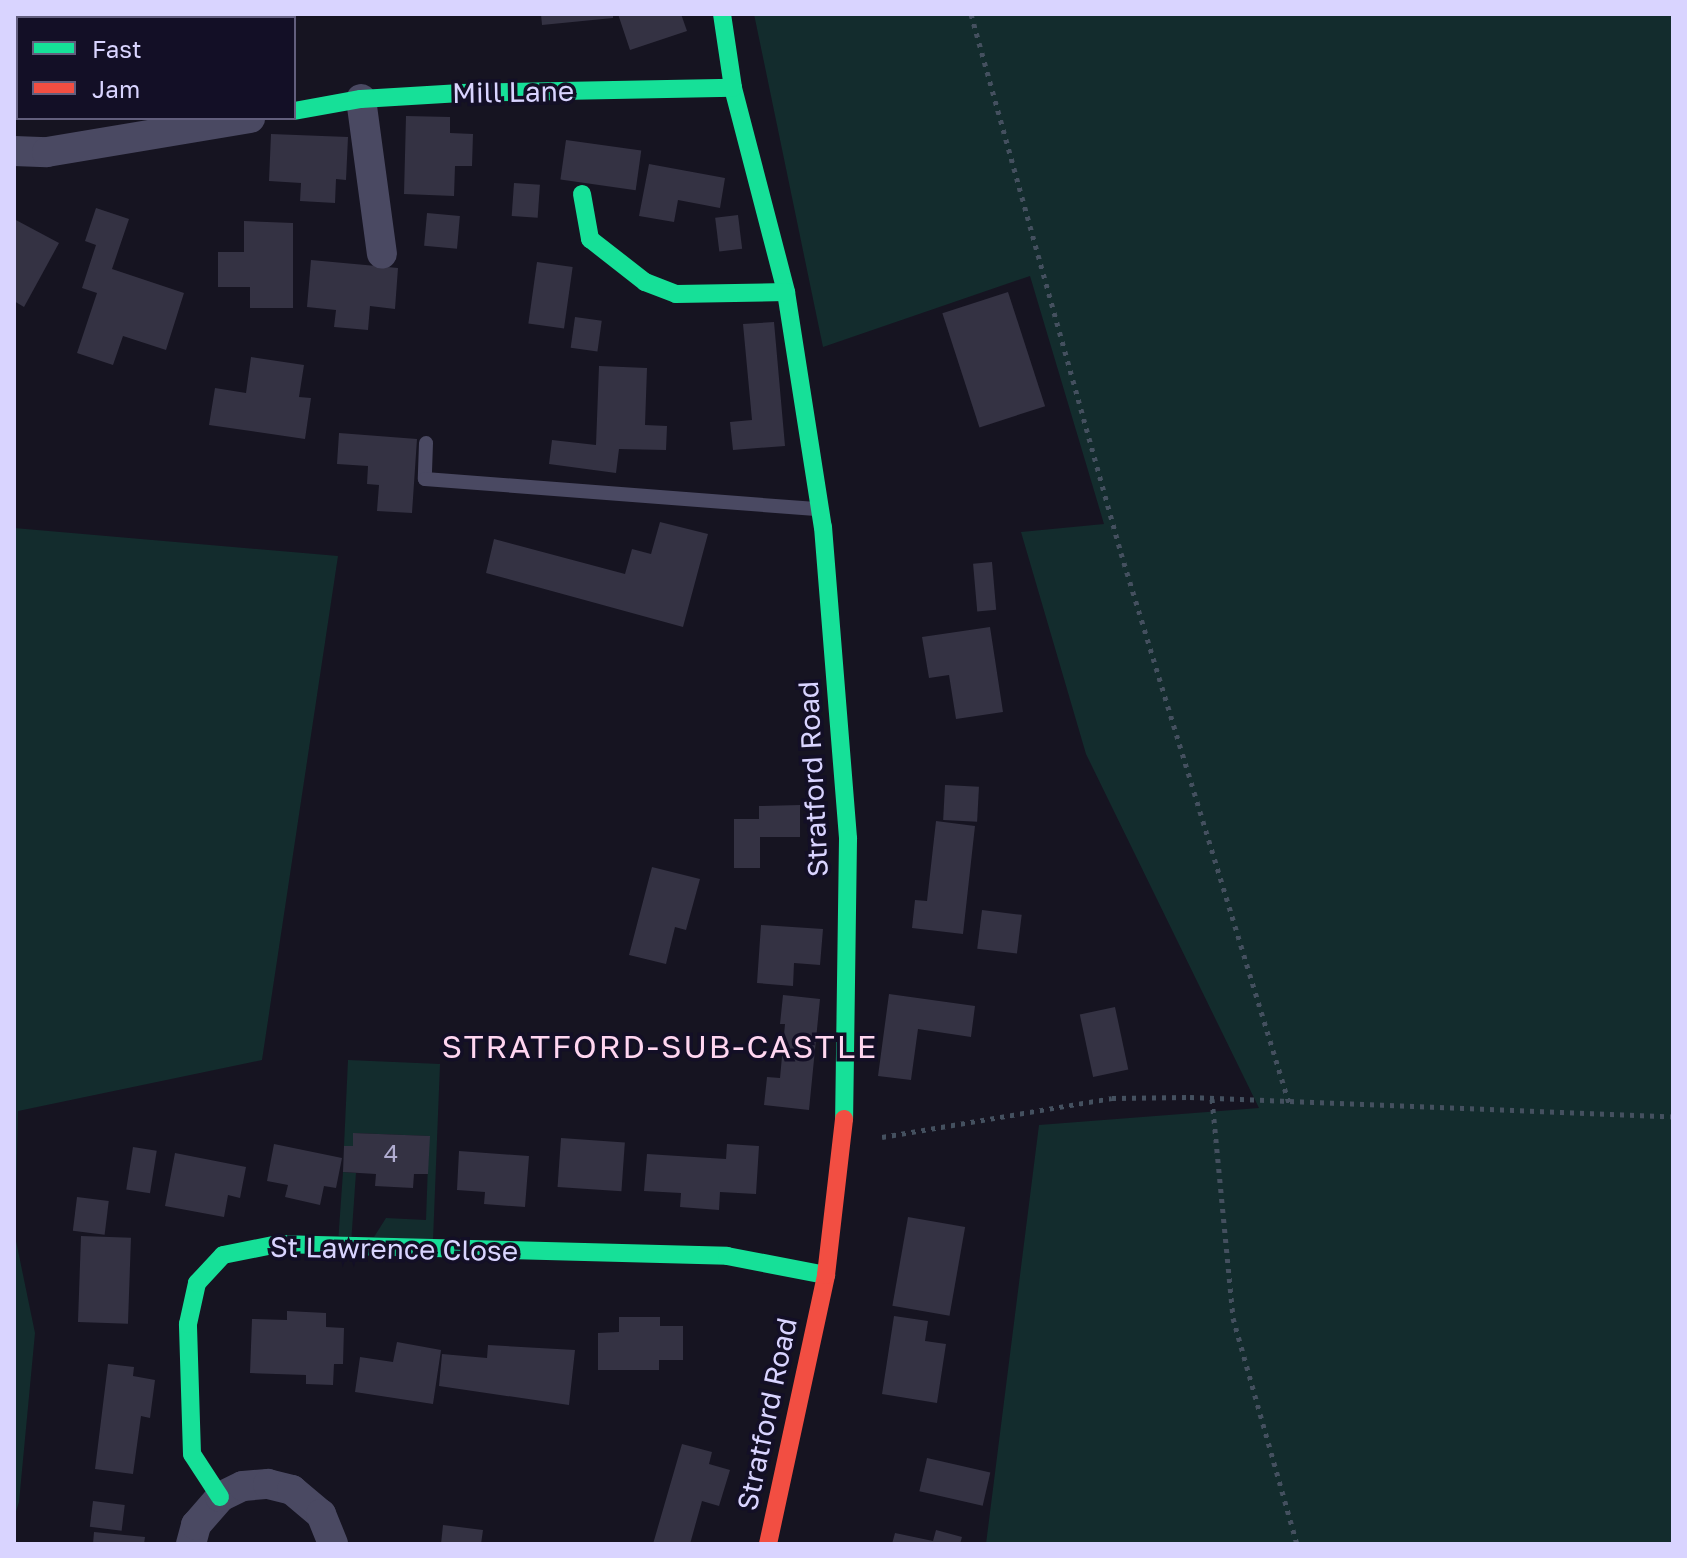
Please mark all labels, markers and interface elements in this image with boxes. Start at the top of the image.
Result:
legend [16,16,296,120]
text: Fast [92,34,142,63]
text: Jam [92,74,140,103]
street label: Mill Lane [452,74,574,110]
street label: Stratford Road [791,680,835,878]
district label: STRATFORD-SUB-CASTLE [442,1027,878,1065]
house number: 4 [384,1139,398,1167]
street label: St Lawrence Close [270,1230,518,1268]
street label: Stratford Road [730,1315,804,1513]

